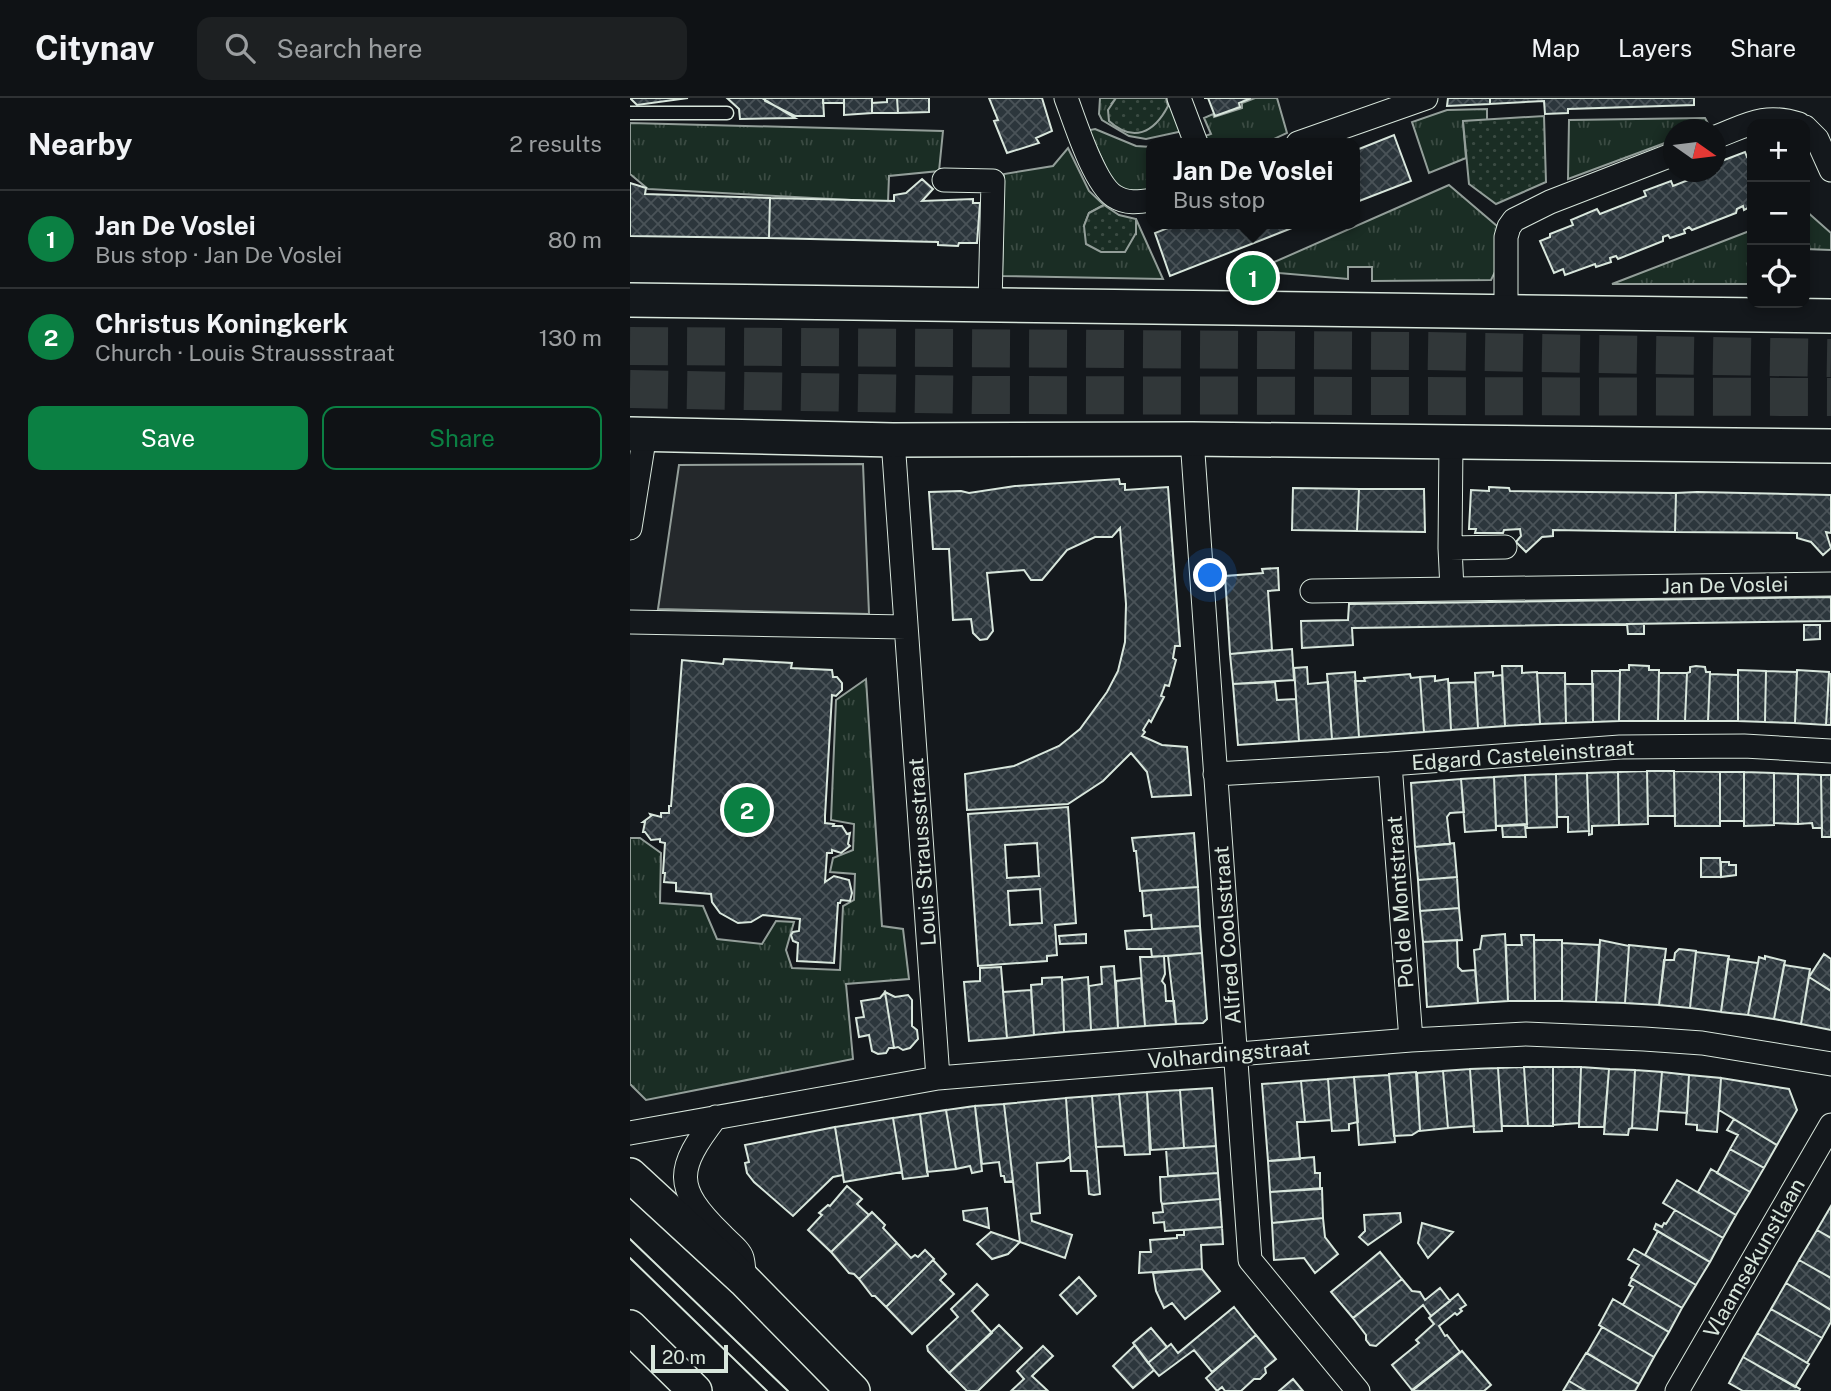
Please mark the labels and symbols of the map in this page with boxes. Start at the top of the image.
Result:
north arrow [1663,119,1726,182]
pin: 1 [1230,252,1276,304]
your location [1193,558,1227,592]
street label: Jan De Voslei [1662,571,1788,599]
street label: Edgard Casteleinstraat [1411,735,1635,775]
street label: Louis Straussstraat [903,757,941,947]
pin: 2 [724,784,770,836]
street label: Pol de Montstraat [1381,815,1419,989]
street label: Alfred Coolsstraat [1208,845,1246,1025]
street label: Volhardingstraat [1147,1034,1311,1074]
street label: Vlaamsekunstlaan [1698,1174,1810,1342]
scale bar [651,1342,728,1374]

